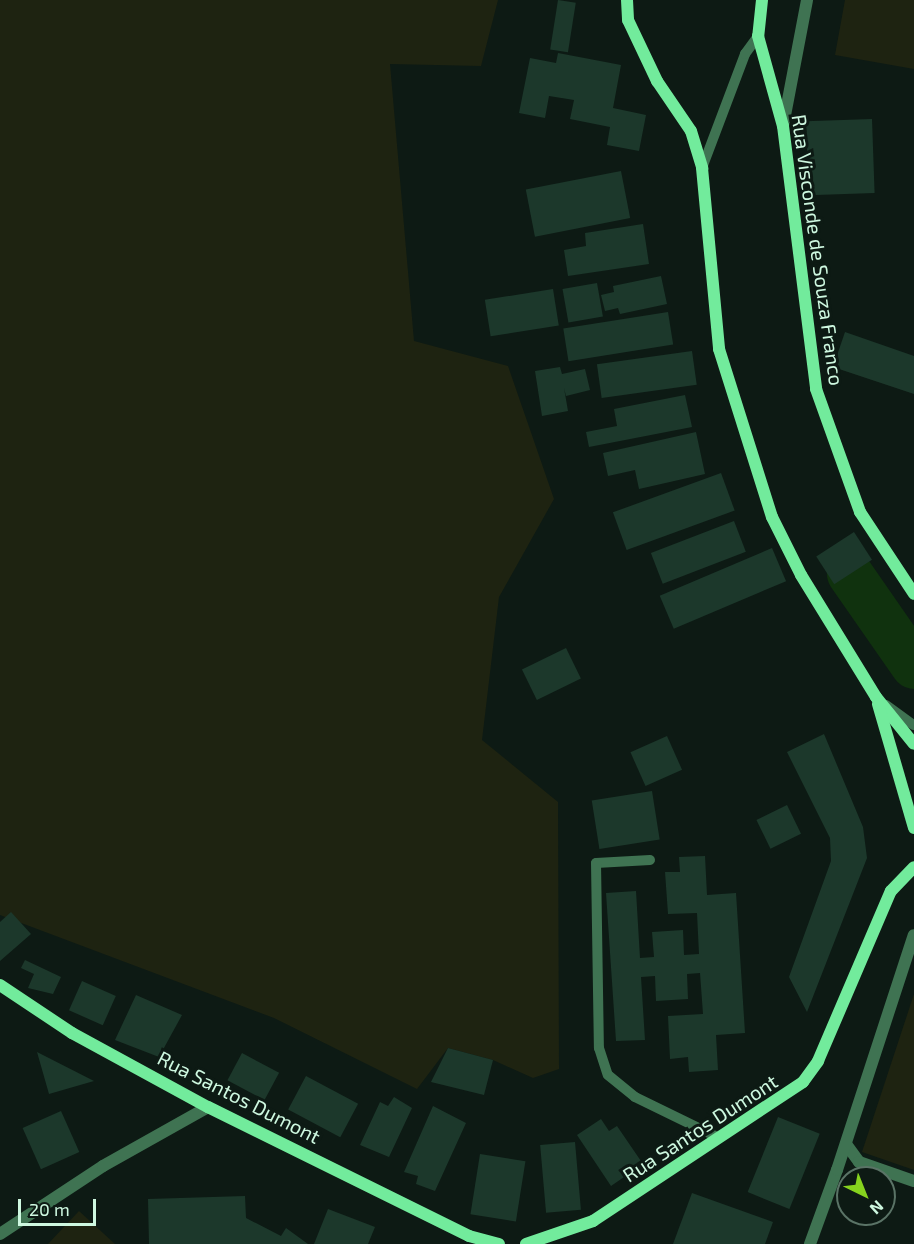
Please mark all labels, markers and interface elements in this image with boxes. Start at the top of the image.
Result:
street label: Rua Visconde de Souza Franco [787,113,849,387]
street label: Rua Santos Dumont [154,1046,324,1148]
street label: Rua Santos Dumont [618,1069,782,1187]
north arrow [836,1166,896,1226]
scale bar [21,1187,99,1225]
text: N [867,1197,888,1219]
text: 20 m [29,1198,70,1220]

